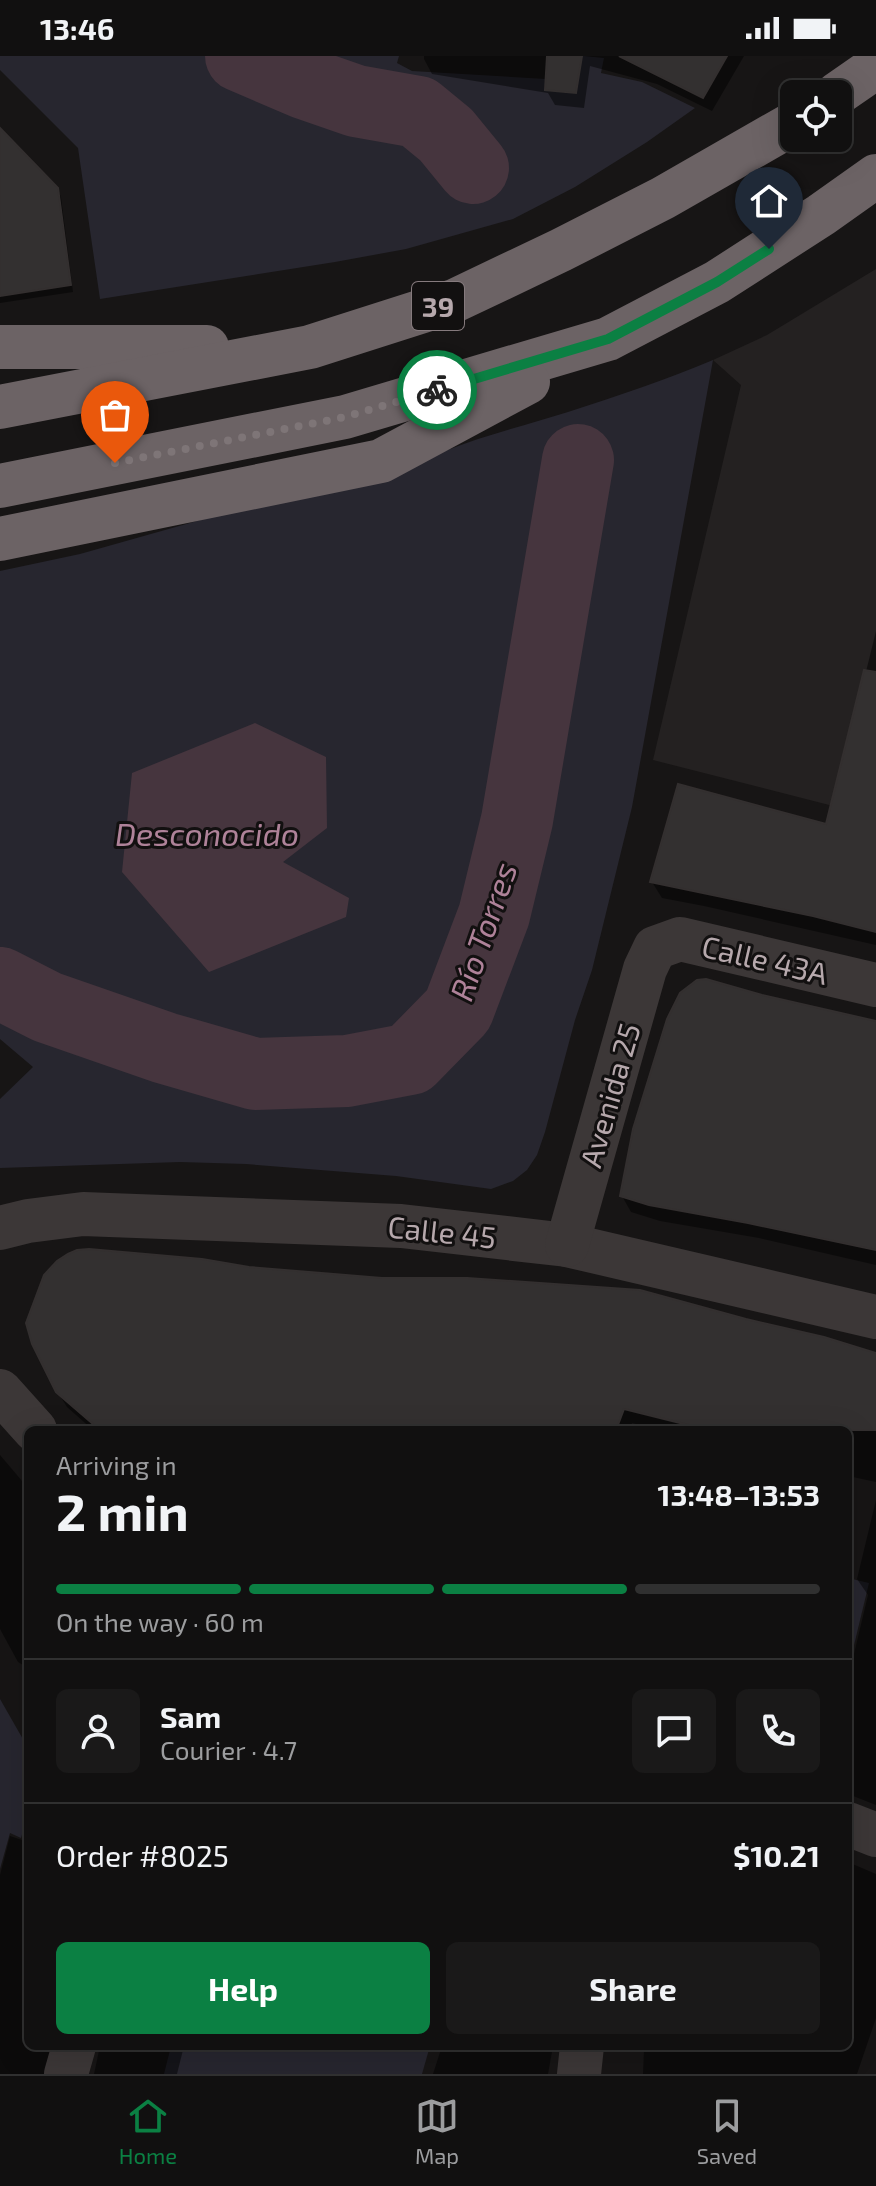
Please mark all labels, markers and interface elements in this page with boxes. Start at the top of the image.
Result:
text: 13:46 [40,10,115,46]
map controls [780,80,852,152]
button: locate [780,80,852,152]
pin [735,167,803,249]
icon: home [747,179,791,223]
road number: 39 [412,282,464,330]
courier [397,350,477,430]
icon: bike [415,368,459,412]
pin [81,381,149,463]
icon: bag [93,393,137,437]
water label: Desconocido [115,814,299,852]
water label: Río Torres [441,857,523,1005]
street label: Calle 43A [699,927,832,991]
street label: Avenida 25 [571,1019,647,1171]
street label: Calle 45 [386,1207,498,1255]
text: Arriving in [56,1449,177,1480]
text: 13:48–13:53 [657,1476,820,1512]
text: 2 min [56,1479,189,1541]
text: On the way · 60 m [56,1606,264,1637]
button: person [56,1689,140,1773]
button: chat [632,1689,716,1773]
button: phone [736,1689,820,1773]
text: Sam [160,1698,221,1734]
text: Courier · 4.7 [160,1734,297,1765]
text: Order #8025 [56,1837,229,1873]
text: $10.21 [733,1837,820,1873]
button: Help [56,1942,430,2034]
button: Share [446,1942,820,2034]
tab: Home [119,2094,177,2168]
tab: Map [415,2094,459,2168]
tab: Saved [697,2094,757,2168]

